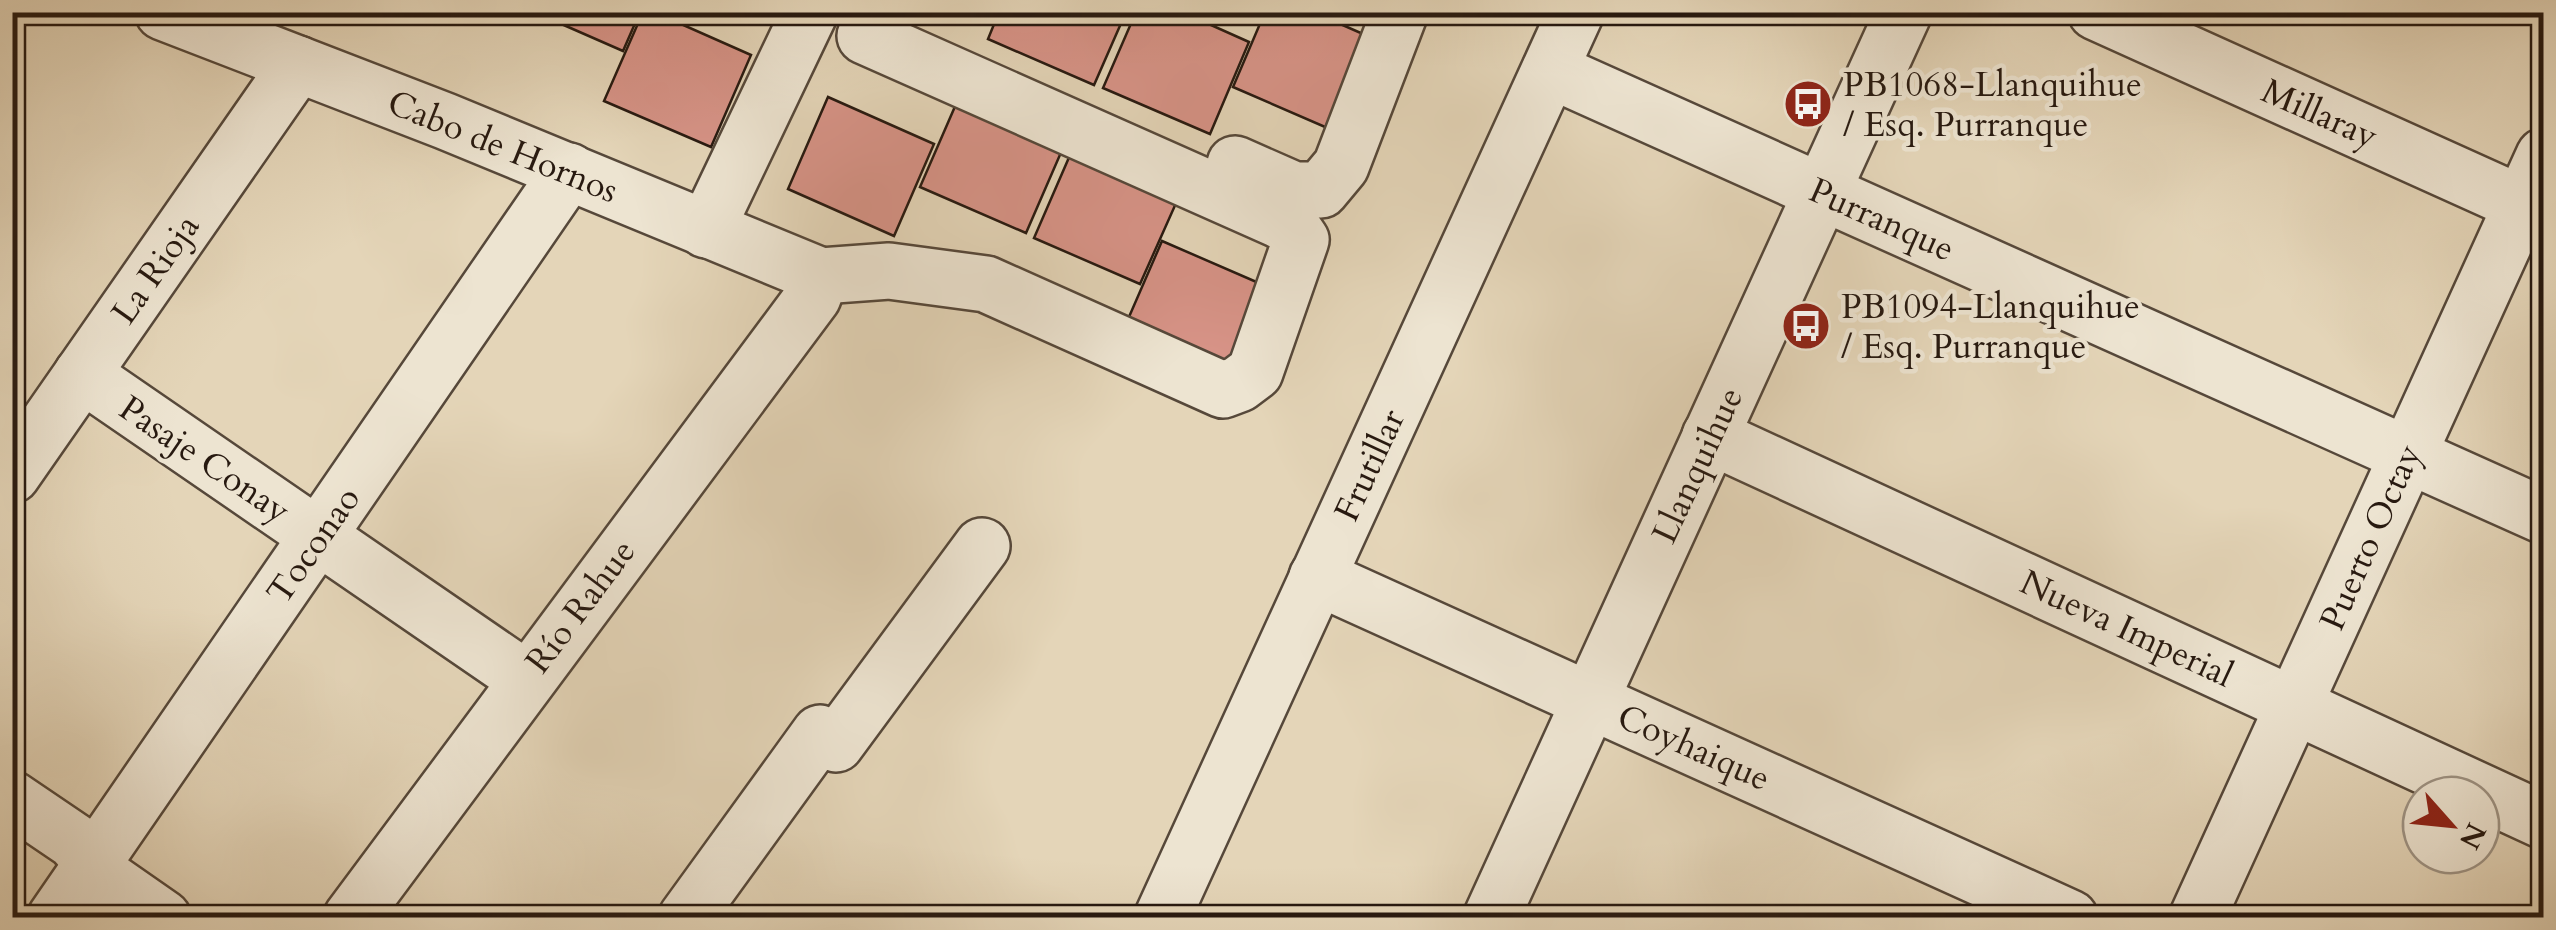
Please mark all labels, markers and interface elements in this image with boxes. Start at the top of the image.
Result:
place label: PB1068-Llanquihue / Esq. Purranque [1843,61,2142,149]
street label: Millaray [2254,67,2386,161]
bus stop icon: PB1068-Llanquihue / Esq. Purranque [1782,78,1834,130]
street label: Cabo de Hornos [380,79,625,215]
street label: Purranque [1801,167,1962,273]
street label: La Rioja [101,205,211,334]
place label: PB1094-Llanquihue / Esq. Purranque [1841,283,2140,371]
bus stop icon: PB1094-Llanquihue / Esq. Purranque [1780,300,1832,352]
street label: Llanquihue [1641,380,1755,551]
street label: Pasaje Conay [109,385,300,535]
street label: Frutillar [1323,401,1417,529]
street label: Puerto Octay [2309,436,2433,638]
street label: Toconao [256,477,372,614]
street label: Río Rahue [515,530,647,683]
street label: Nueva Imperial [2012,559,2241,699]
street label: Coyhaique [1610,693,1777,803]
north arrow [2401,775,2501,875]
text: N [2450,816,2495,855]

